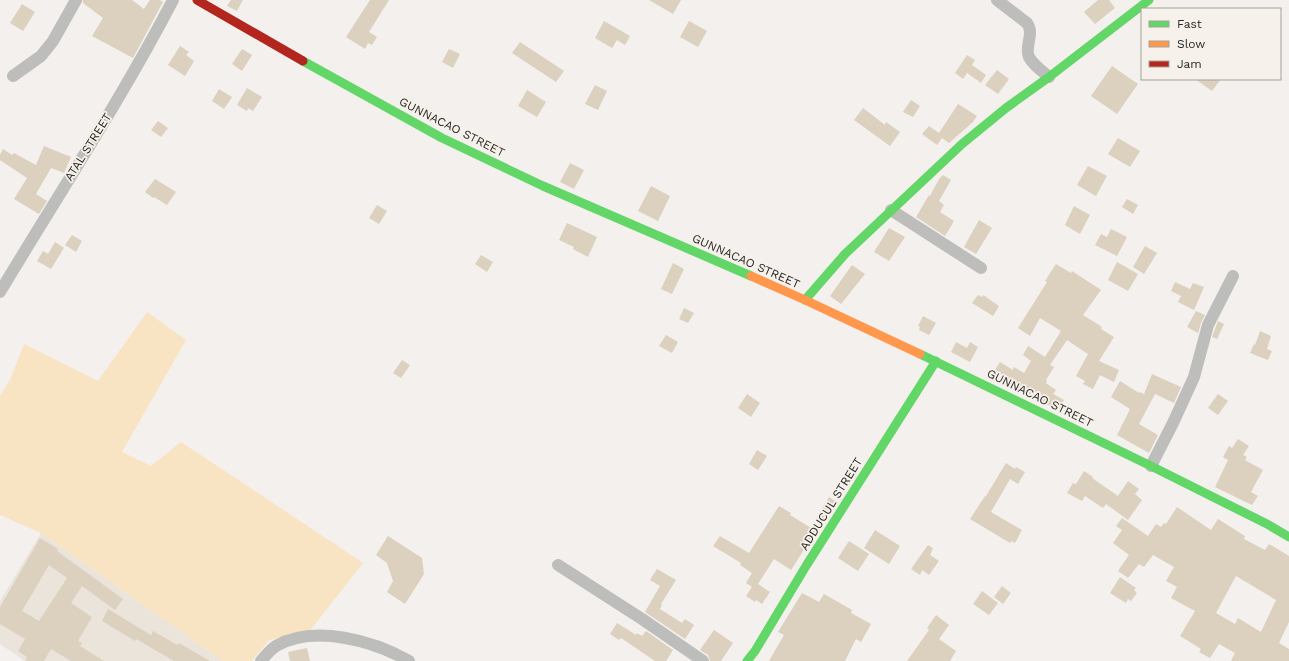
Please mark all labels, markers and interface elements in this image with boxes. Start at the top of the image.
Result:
legend [1141,8,1281,80]
text: Fast [1177,17,1202,31]
text: Slow [1177,37,1205,51]
text: Jam [1177,57,1202,71]
street label: GUNNACAO STREET [397,94,507,160]
street label: ATAL STREET [62,111,114,183]
street label: GUNNACAO STREET [690,231,802,291]
street label: GUNNACAO STREET [985,366,1095,430]
street label: ADDUCUL STREET [797,455,865,553]

